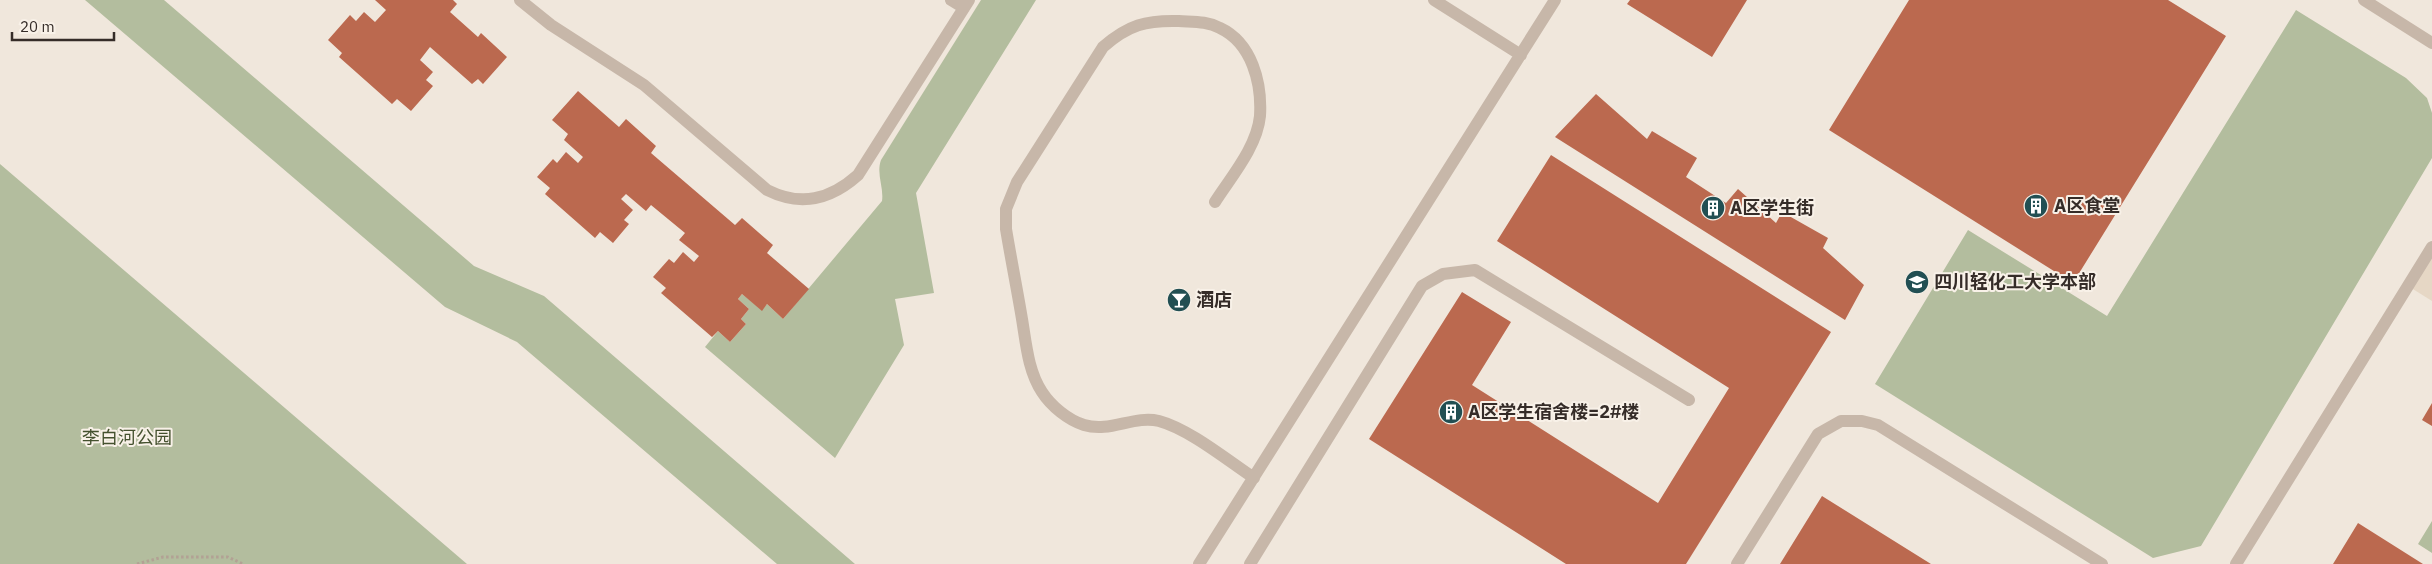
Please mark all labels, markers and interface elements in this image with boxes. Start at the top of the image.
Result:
scale bar [12,10,115,42]
text: 20 m [20,17,55,36]
building icon: A区食堂 [2023,193,2049,219]
place label: A区食堂 [2054,194,2120,217]
building icon: A区学生街 [1700,195,1726,221]
place label: A区学生街 [1730,196,1814,219]
school or university icon: 四川轻化工大学本部 [1904,269,1930,295]
place label: 四川轻化工大学本部 [1934,270,2096,293]
bar icon: 酒店 [1166,287,1192,313]
place label: 酒店 [1196,288,1232,311]
building icon: A区学生宿舍楼=2#楼 [1438,399,1464,425]
place label: A区学生宿舍楼=2#楼 [1468,400,1639,423]
park label: 李白河公园 [82,426,172,449]

